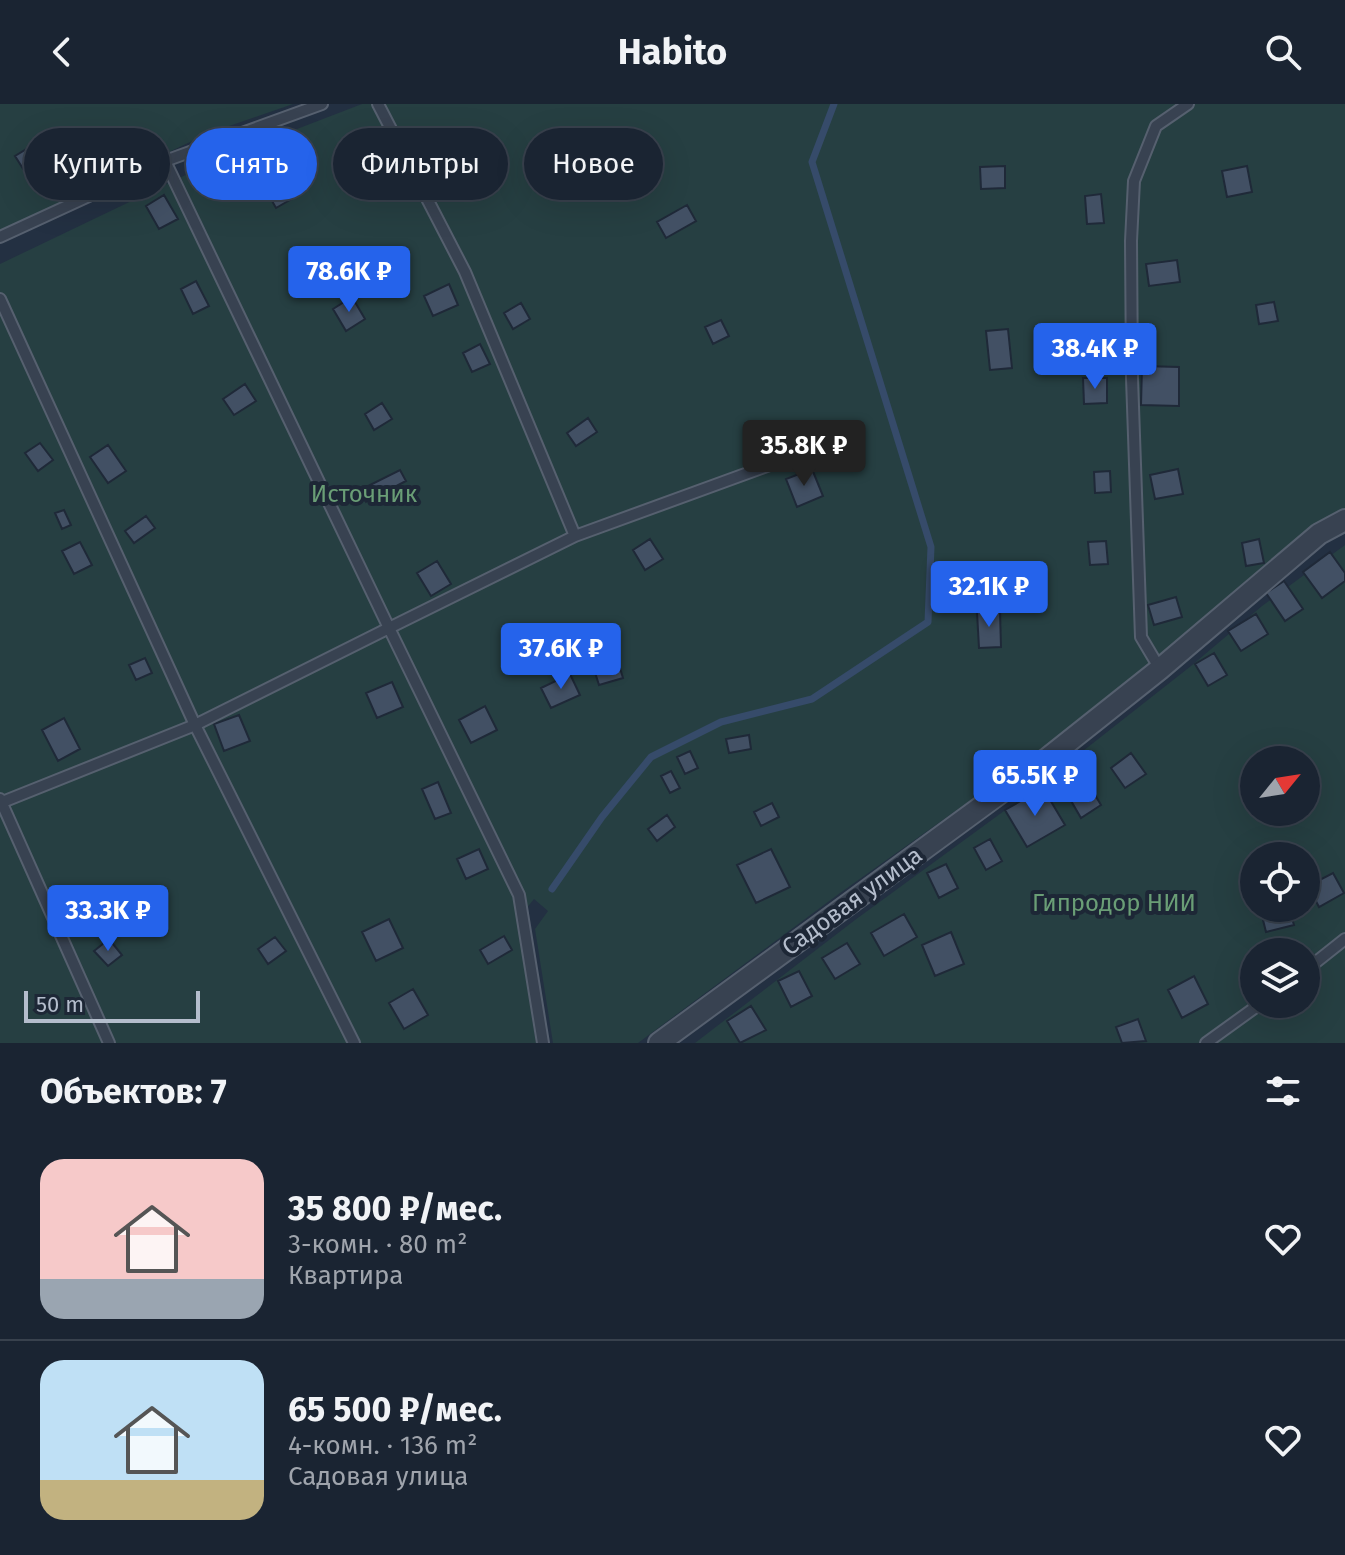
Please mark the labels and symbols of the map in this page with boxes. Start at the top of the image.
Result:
pin: 78.6K ₽ [275,246,423,314]
pin: 38.4K ₽ [1021,323,1169,391]
pin: 35.8K ₽ [730,420,878,488]
park label: Источник [311,480,418,508]
pin: 32.1K ₽ [915,561,1063,629]
pin: 37.6K ₽ [487,623,635,691]
north arrow [1240,746,1320,826]
pin: 65.5K ₽ [961,750,1109,818]
street label: Садовая улица [776,841,928,961]
pin: 33.3K ₽ [34,885,182,953]
park label: Гипродор НИИ [1032,889,1196,917]
scale bar [24,987,200,1023]

